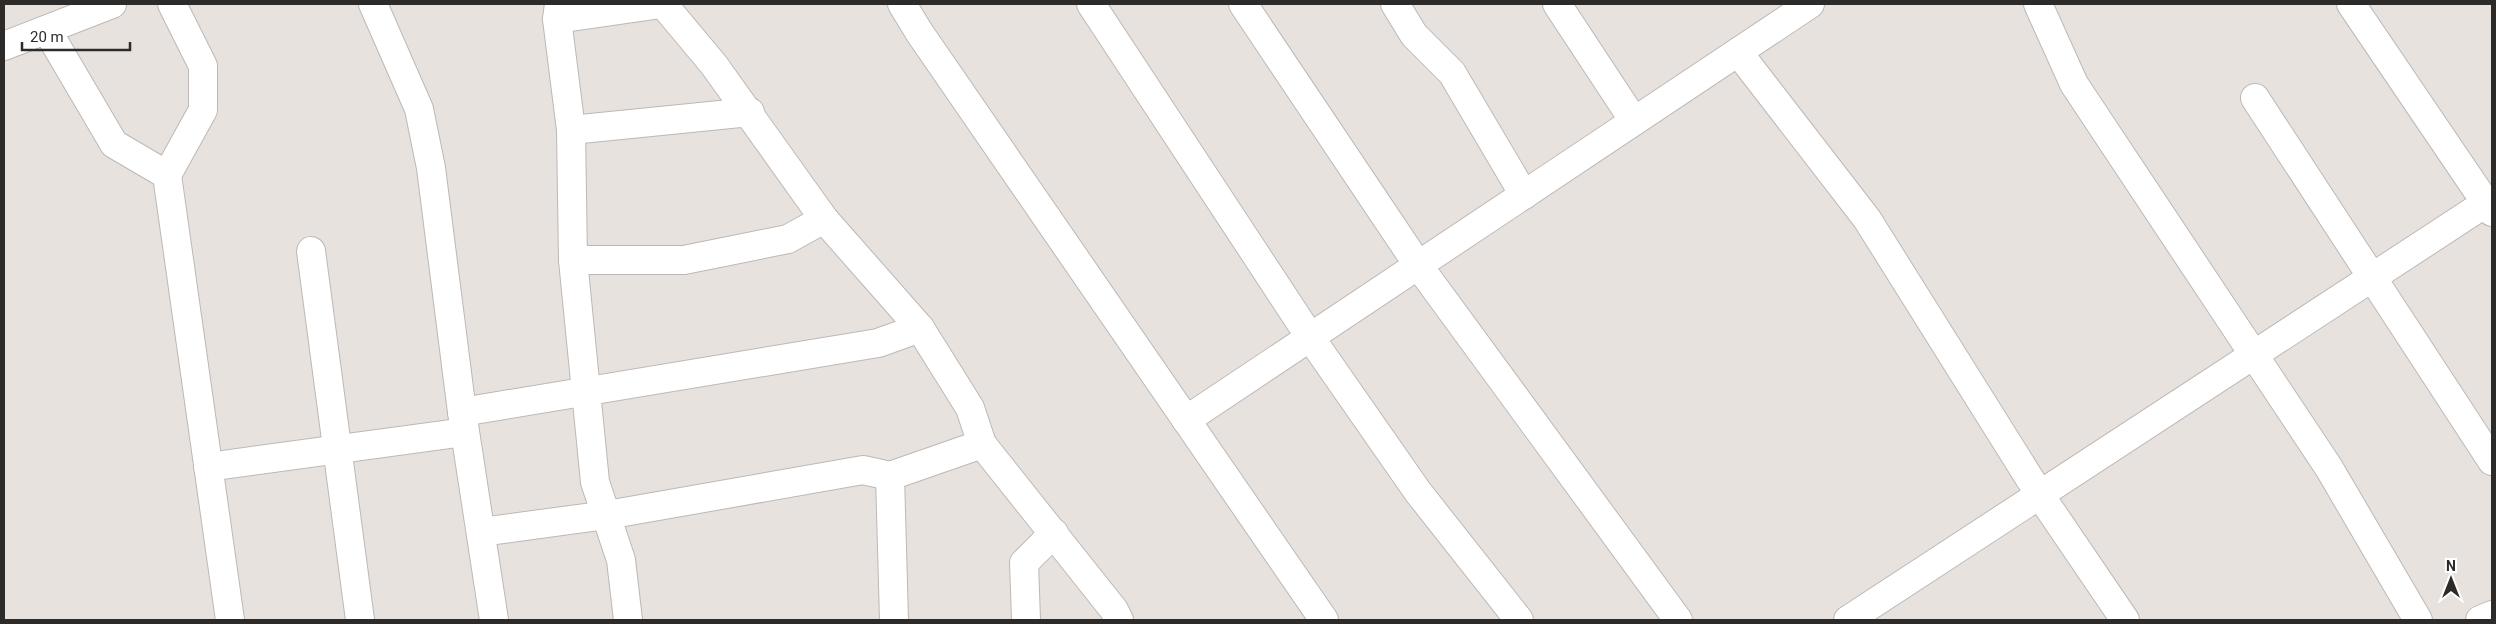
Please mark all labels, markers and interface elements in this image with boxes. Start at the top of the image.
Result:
scale bar [22,20,130,52]
text: 20 m [30,28,64,46]
north arrow [2426,554,2476,604]
text: N [2446,558,2456,574]

